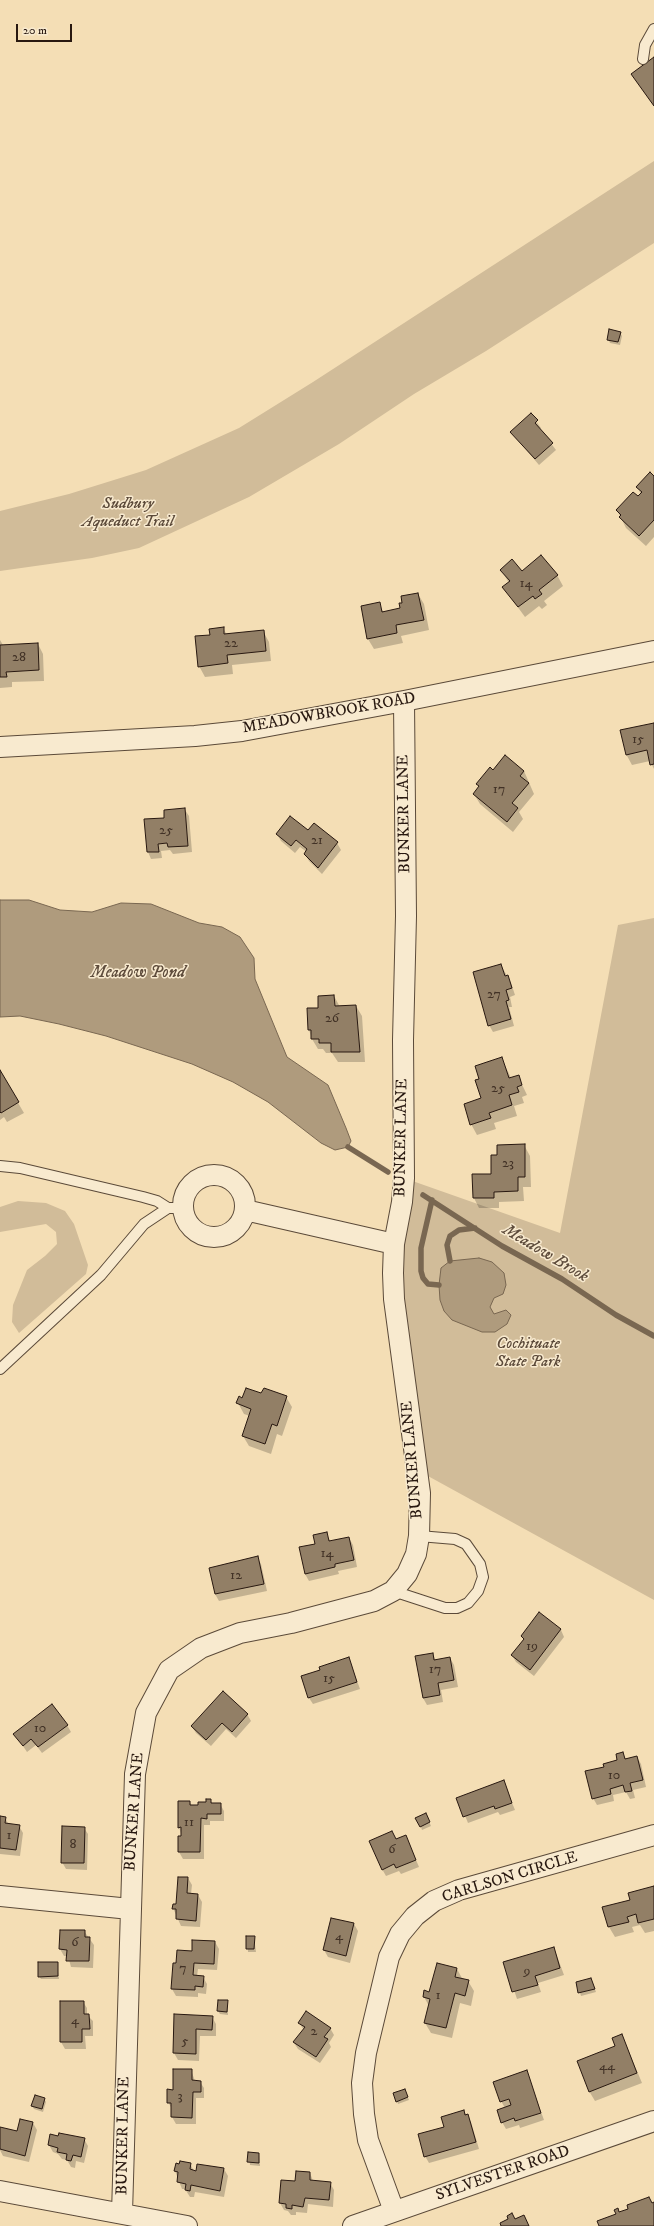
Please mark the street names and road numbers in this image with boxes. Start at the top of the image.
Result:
street label: MEADOWBROOK ROAD [241,689,417,739]
street label: BUNKER LANE [394,755,416,873]
street label: BUNKER LANE [391,1079,413,1197]
street label: BUNKER LANE [398,1400,428,1520]
street label: BUNKER LANE [121,1752,149,1872]
street label: CARLSON CIRCLE [440,1848,580,1908]
street label: BUNKER LANE [113,2077,135,2195]
street label: SYLVESTER ROAD [433,2142,573,2206]

